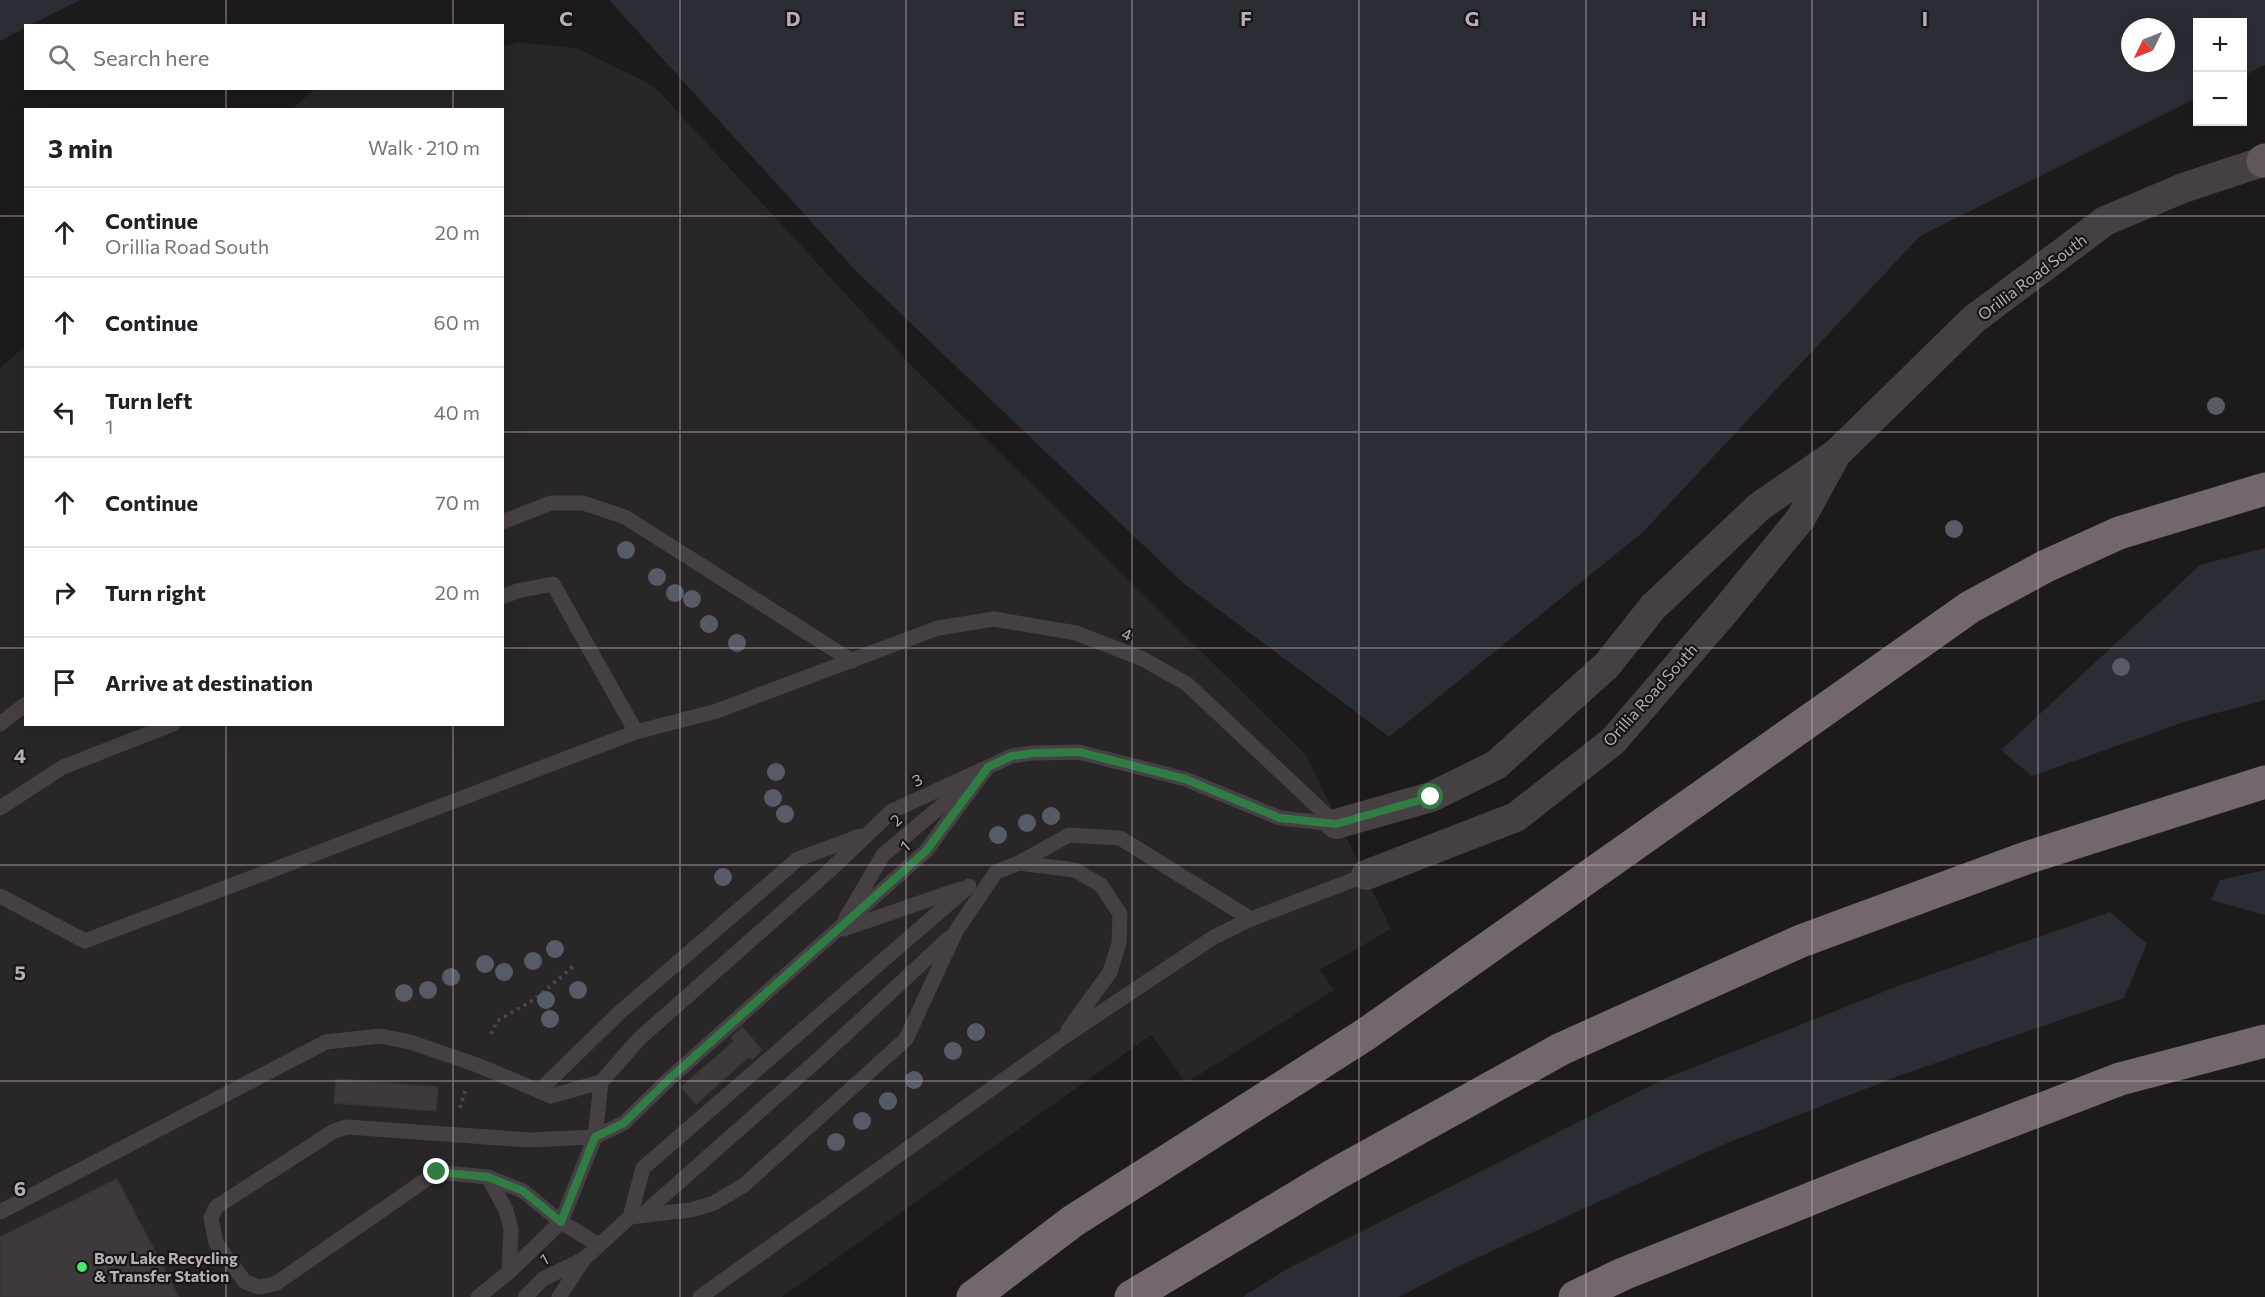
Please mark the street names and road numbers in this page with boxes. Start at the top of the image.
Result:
street label: Orillia Road South [1974,230,2090,324]
street label: 4 [1119,623,1135,644]
street label: Orillia Road South [1599,640,1701,750]
street label: 3 [909,769,925,790]
street label: 2 [886,809,905,830]
street label: 1 [896,836,913,855]
street label: 1 [536,1249,551,1269]

